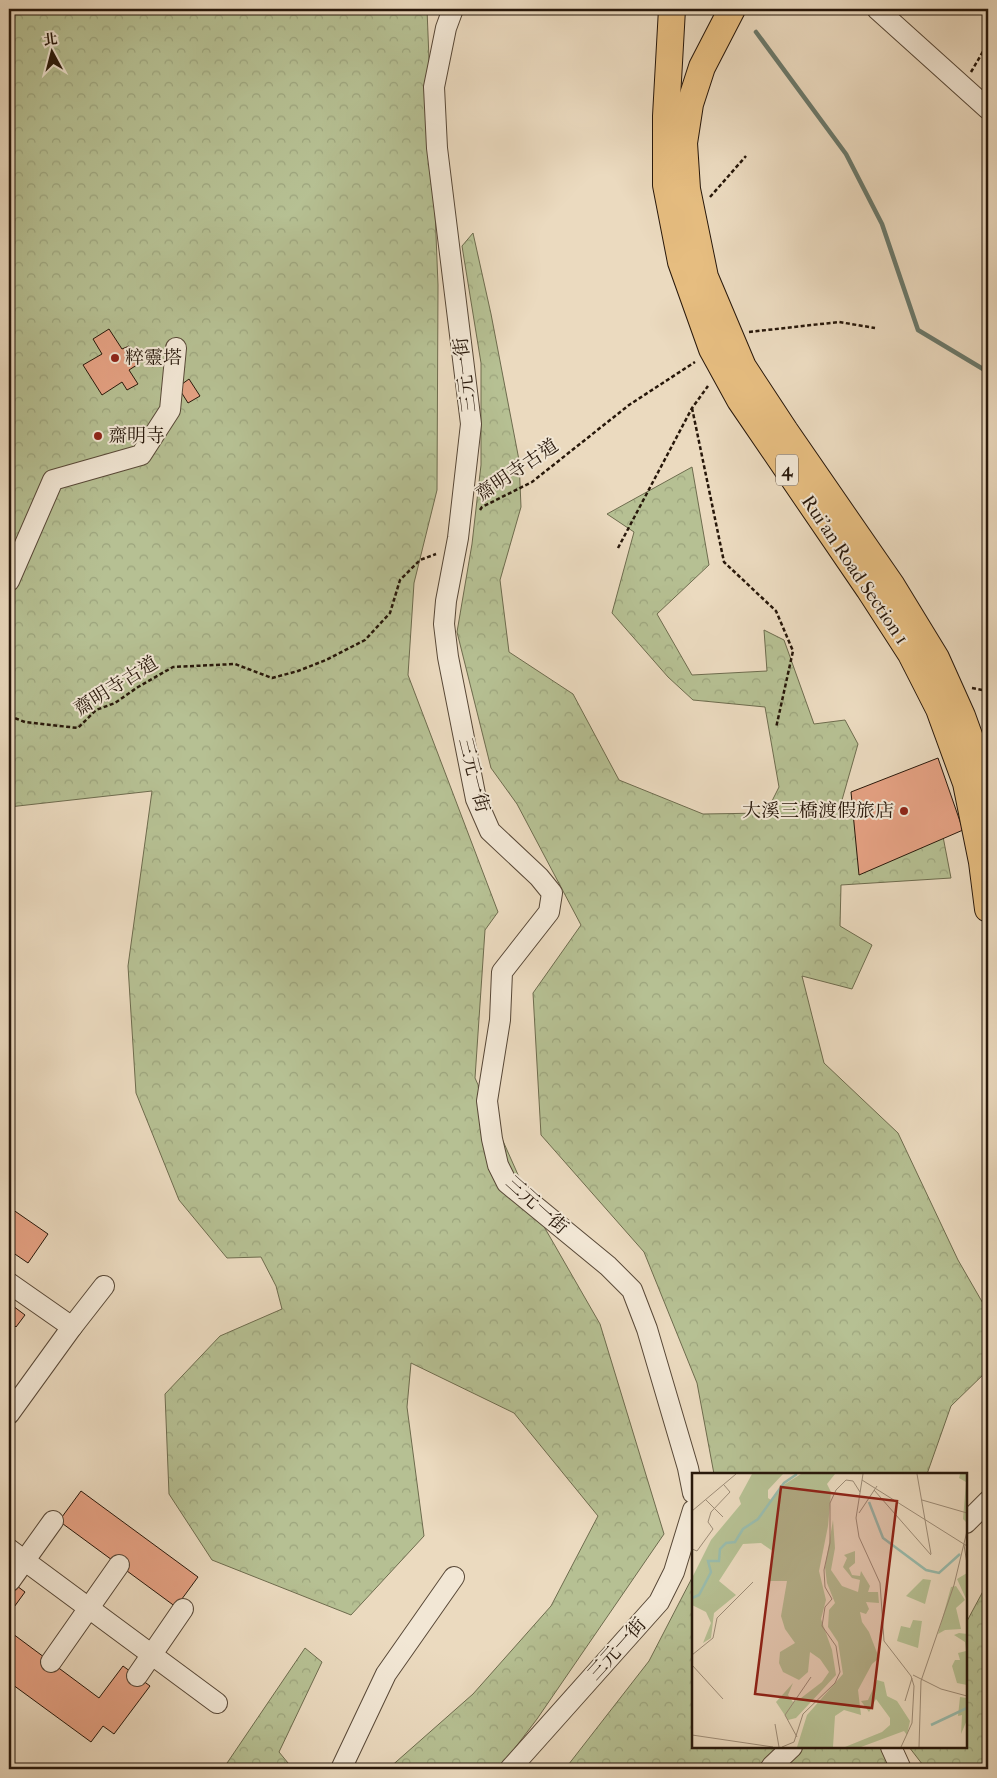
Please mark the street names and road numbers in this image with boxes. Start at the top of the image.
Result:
street label: 三元一街 [449,336,481,414]
street label: 齋明寺古道 [471,434,563,506]
road number: 4 [776,454,798,486]
street label: Rui'an Road Section 1 [797,491,913,649]
street label: 齋明寺古道 [70,651,162,721]
street label: 三元一街 [454,735,494,815]
street label: 三元一街 [501,1171,573,1239]
street label: 三元一街 [583,1613,651,1685]

